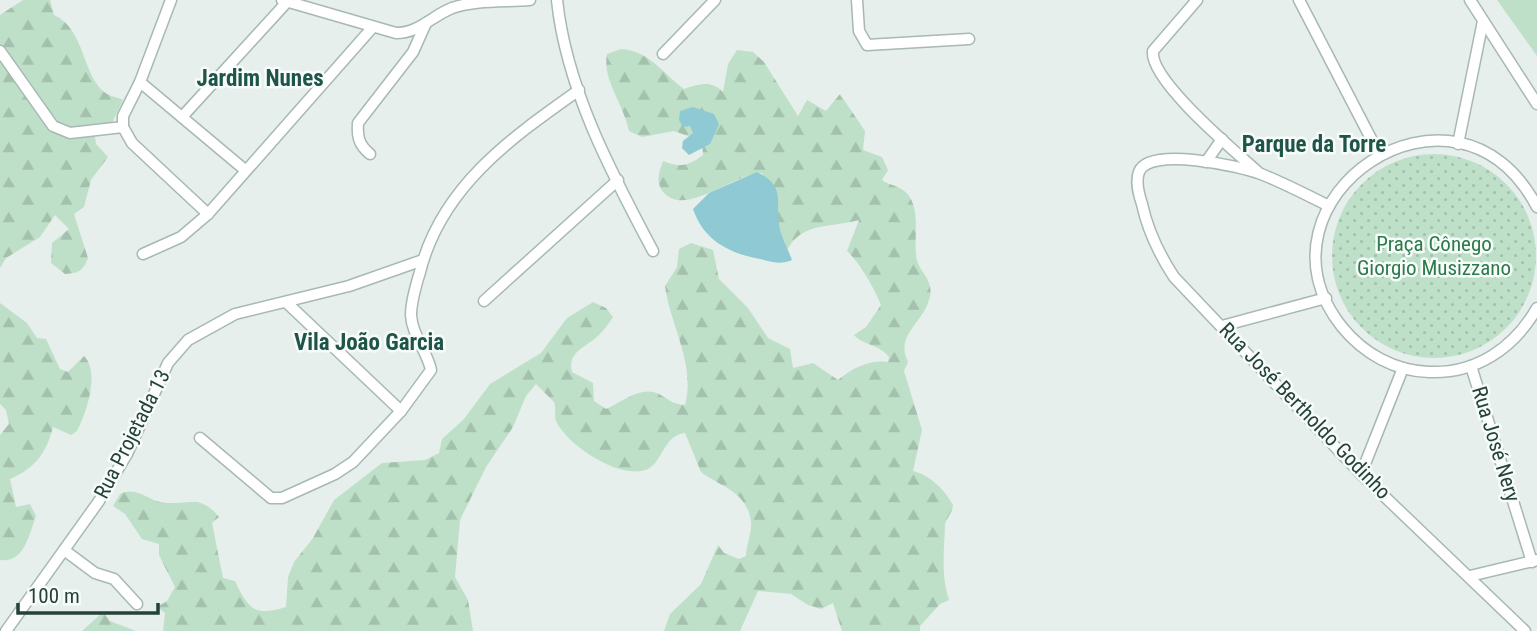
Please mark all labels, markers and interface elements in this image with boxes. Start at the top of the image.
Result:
district label: Jardim Nunes [196,65,324,92]
district label: Parque da Torre [1242,131,1386,158]
park label: Praça Cônego Giorgio Musizzano [1357,232,1511,280]
street label: Rua José Bertholdo Godinho [1214,318,1396,504]
district label: Vila João Garcia [294,329,444,356]
street label: Rua Projetada 13 [89,366,175,502]
street label: Rua José Nery [1467,383,1525,505]
scale bar [18,572,158,616]
text: 100 m [28,584,80,608]

